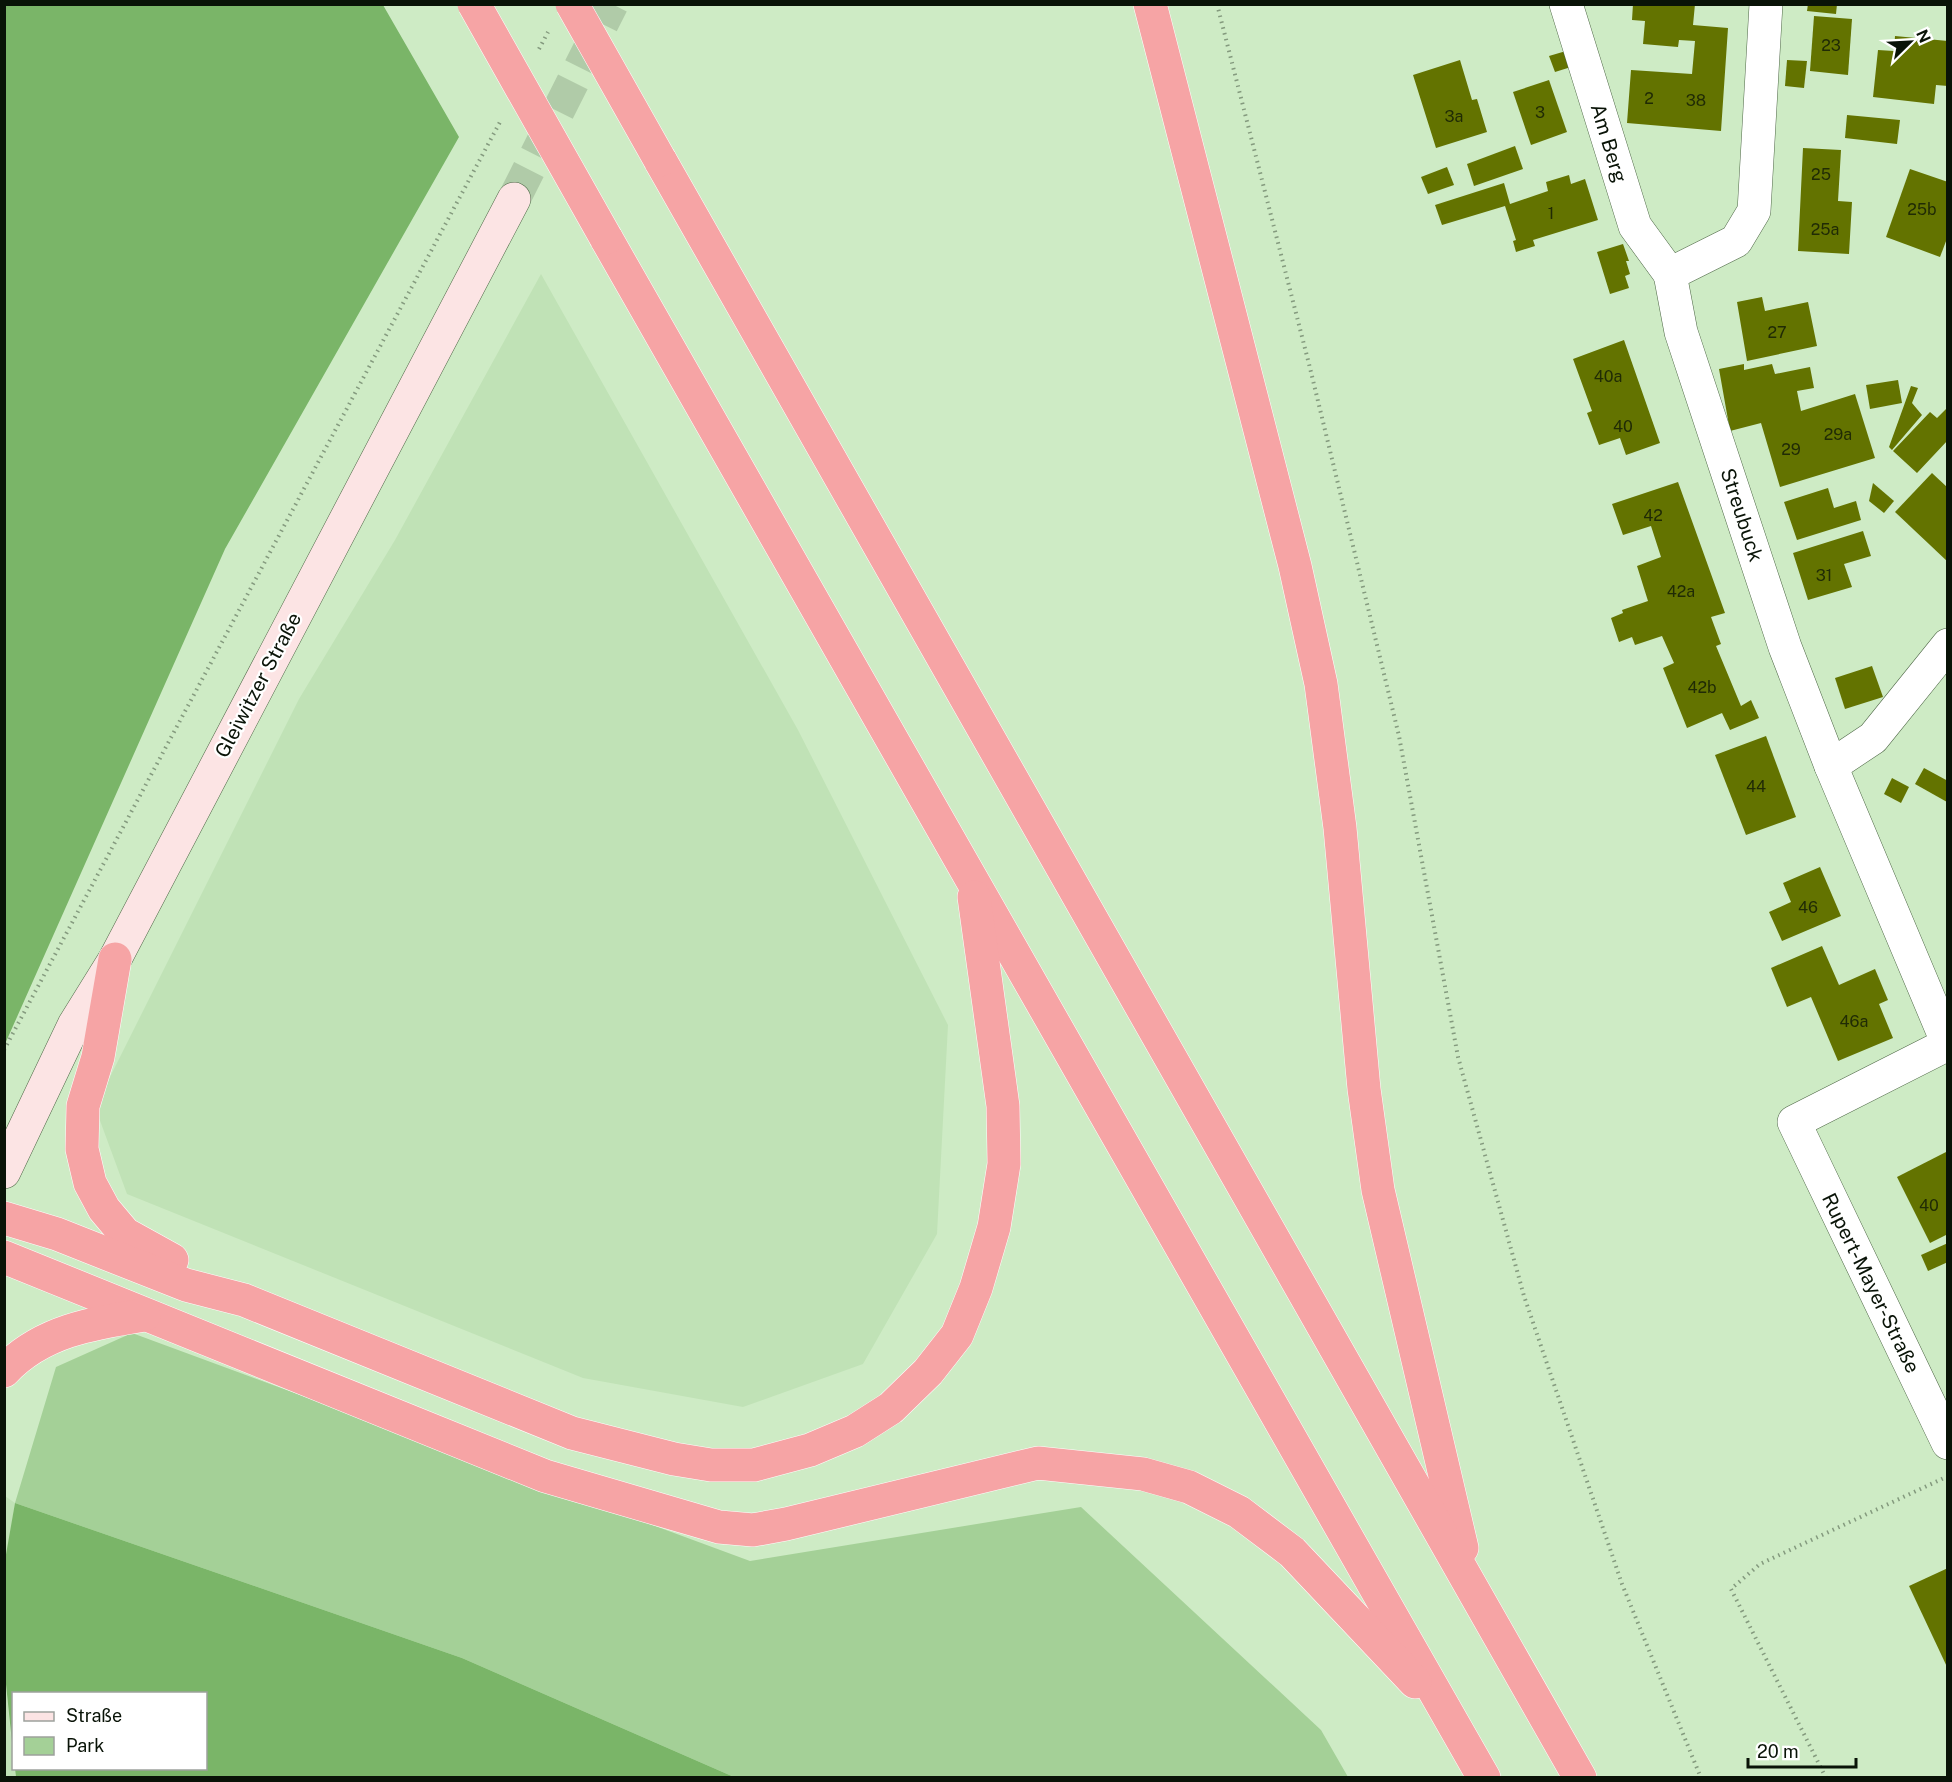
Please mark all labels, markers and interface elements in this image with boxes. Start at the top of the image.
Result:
north arrow [1880,12,1940,72]
text: N [1912,27,1934,46]
house number: 23 [1821,36,1841,55]
house number: 2 [1644,89,1654,108]
house number: 38 [1686,91,1706,110]
street label: Am Berg [1586,101,1632,185]
house number: 3 [1535,103,1545,122]
house number: 3a [1445,107,1463,126]
house number: 25 [1811,165,1831,184]
house number: 25b [1907,200,1937,219]
house number: 1 [1548,204,1554,223]
house number: 25a [1811,220,1839,239]
house number: 27 [1767,323,1787,342]
house number: 40a [1594,367,1622,386]
house number: 40 [1613,417,1633,436]
house number: 29a [1824,425,1852,444]
house number: 29 [1781,440,1801,459]
street label: Streubuck [1716,465,1768,565]
house number: 42 [1643,506,1663,525]
house number: 31 [1816,566,1832,585]
house number: 42a [1667,582,1695,601]
street label: Gleiwitzer Straße [210,608,306,762]
house number: 42b [1687,678,1717,697]
house number: 44 [1746,777,1766,796]
house number: 46 [1798,898,1818,917]
house number: 46a [1840,1012,1868,1031]
street label: Rupert-Mayer-Straße [1817,1189,1925,1377]
house number: 40 [1919,1196,1939,1215]
legend [12,1692,207,1770]
text: Straße [66,1705,122,1726]
scale bar [1748,1731,1856,1769]
text: Park [66,1735,104,1756]
text: 20 m [1757,1741,1799,1762]

